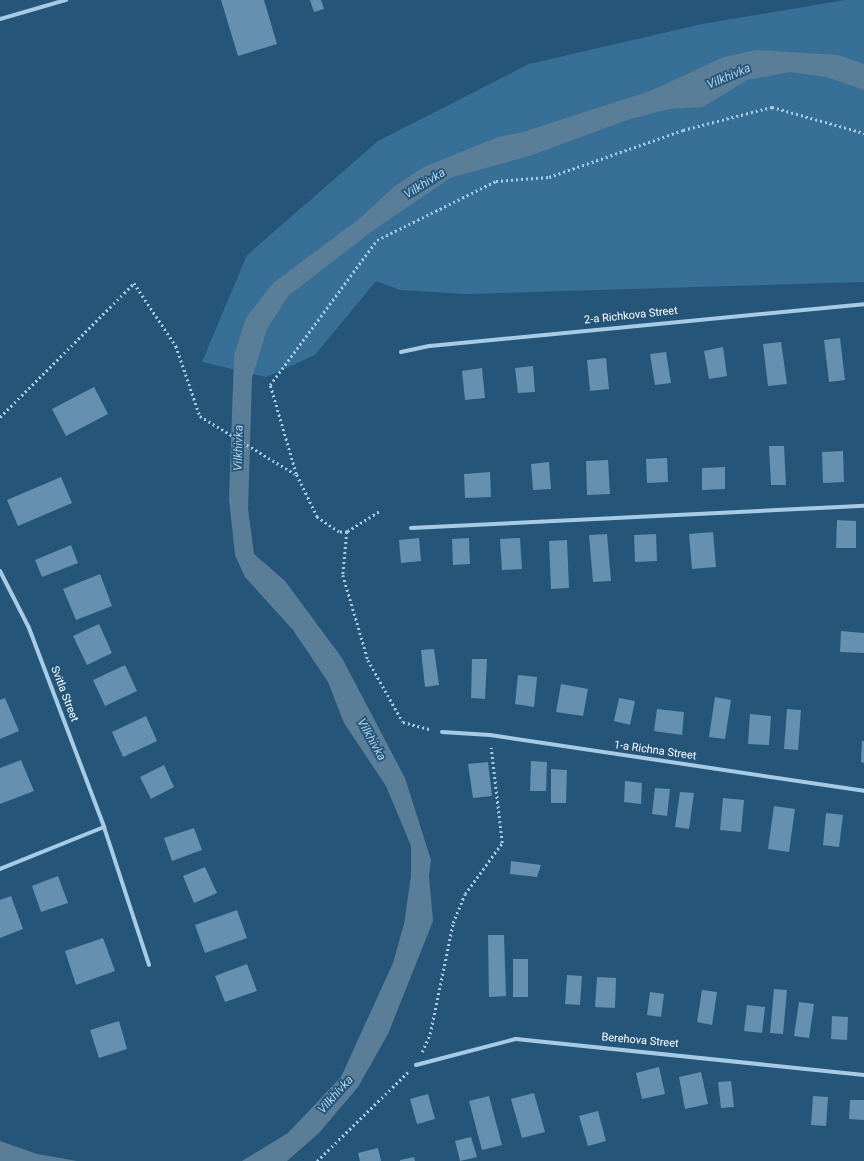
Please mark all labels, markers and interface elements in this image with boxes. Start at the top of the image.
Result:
water label: Vilkhivka [705,61,753,93]
water label: Vilkhivka [402,166,448,202]
street label: 2-a Richkova Street [584,305,678,327]
water label: Vilkhivka [231,425,247,471]
street label: Svitla Street [47,664,81,724]
water label: Vilkhivka [354,716,388,764]
street label: 1-a Richna Street [613,739,697,763]
street label: Berehova Street [601,1031,679,1051]
water label: Vilkhivka [315,1073,357,1117]

